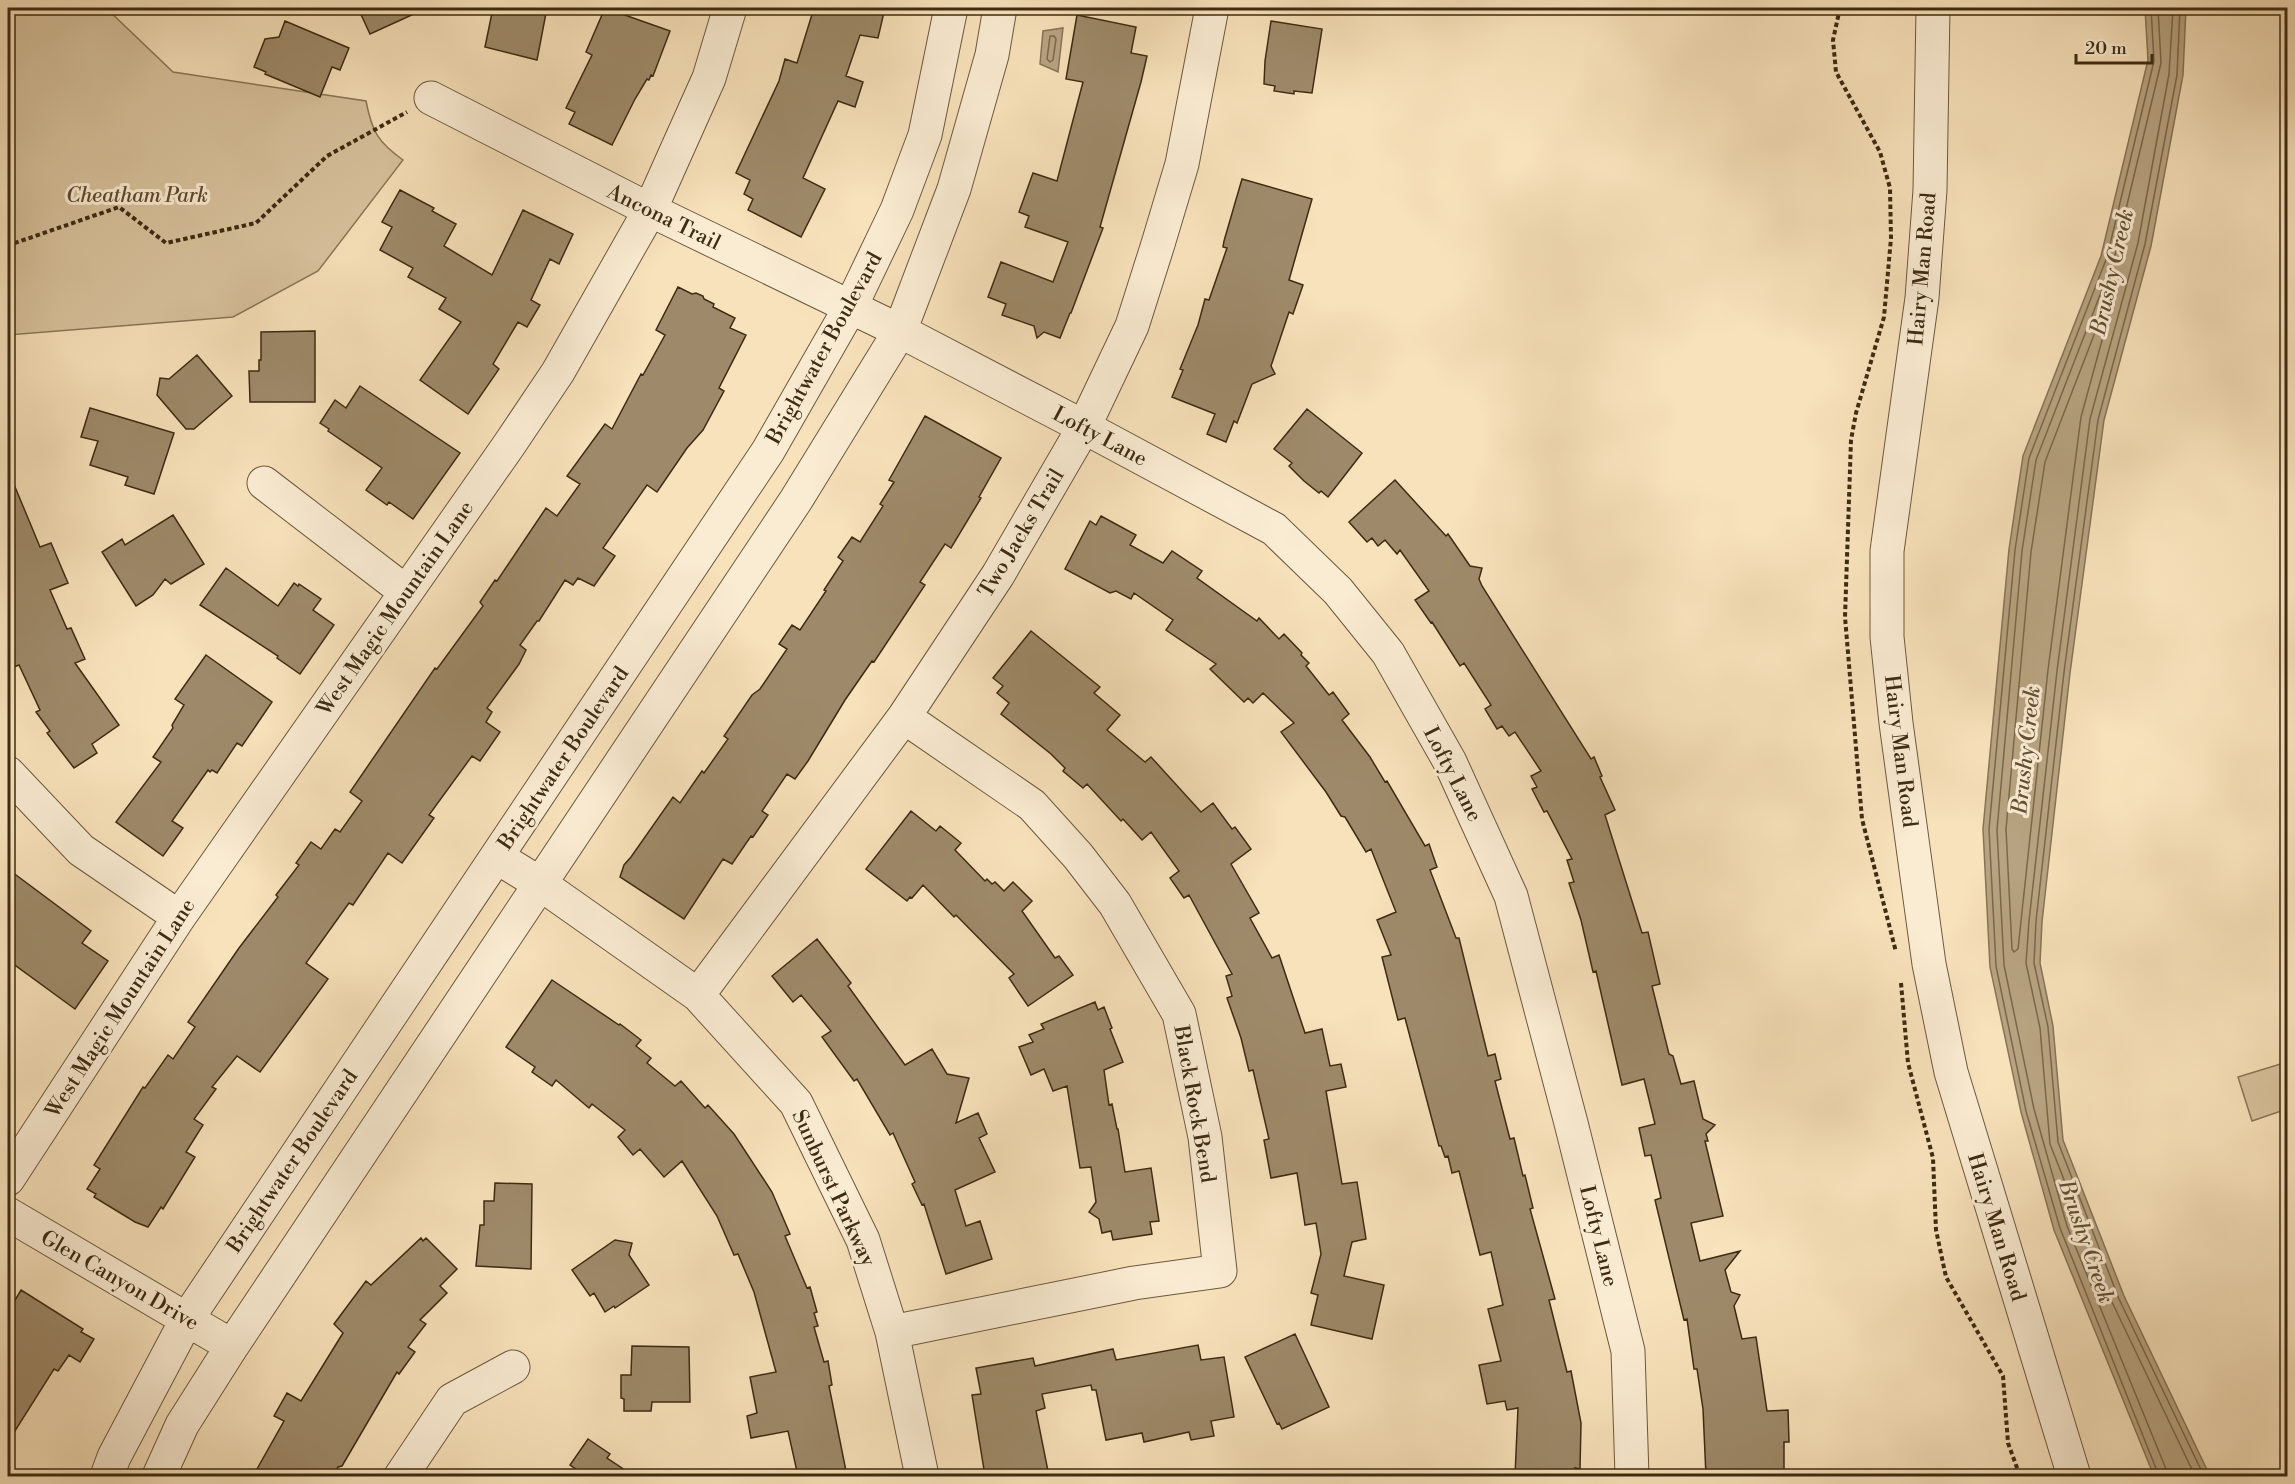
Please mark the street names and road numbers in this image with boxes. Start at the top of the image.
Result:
street label: Ancona Trail [601,179,725,257]
street label: Hairy Man Road [1903,191,1943,347]
street label: Brightwater Boulevard [761,248,889,450]
street label: Lofty Lane [1048,401,1151,473]
street label: Two Jacks Trail [973,464,1070,603]
street label: West Magic Mountain Lane [311,496,480,722]
street label: Brightwater Boulevard [492,662,635,856]
street label: Hairy Man Road [1878,673,1922,829]
street label: Lofty Lane [1417,723,1487,826]
street label: West Magic Mountain Lane [40,894,201,1124]
street label: Black Rock Bend [1167,1022,1221,1185]
street label: Brightwater Boulevard [221,1065,364,1259]
street label: Sunburst Parkway [785,1106,881,1271]
street label: Hairy Man Road [1961,1150,2031,1305]
street label: Lofty Lane [1573,1183,1623,1290]
street label: Glen Canyon Drive [36,1225,203,1337]

